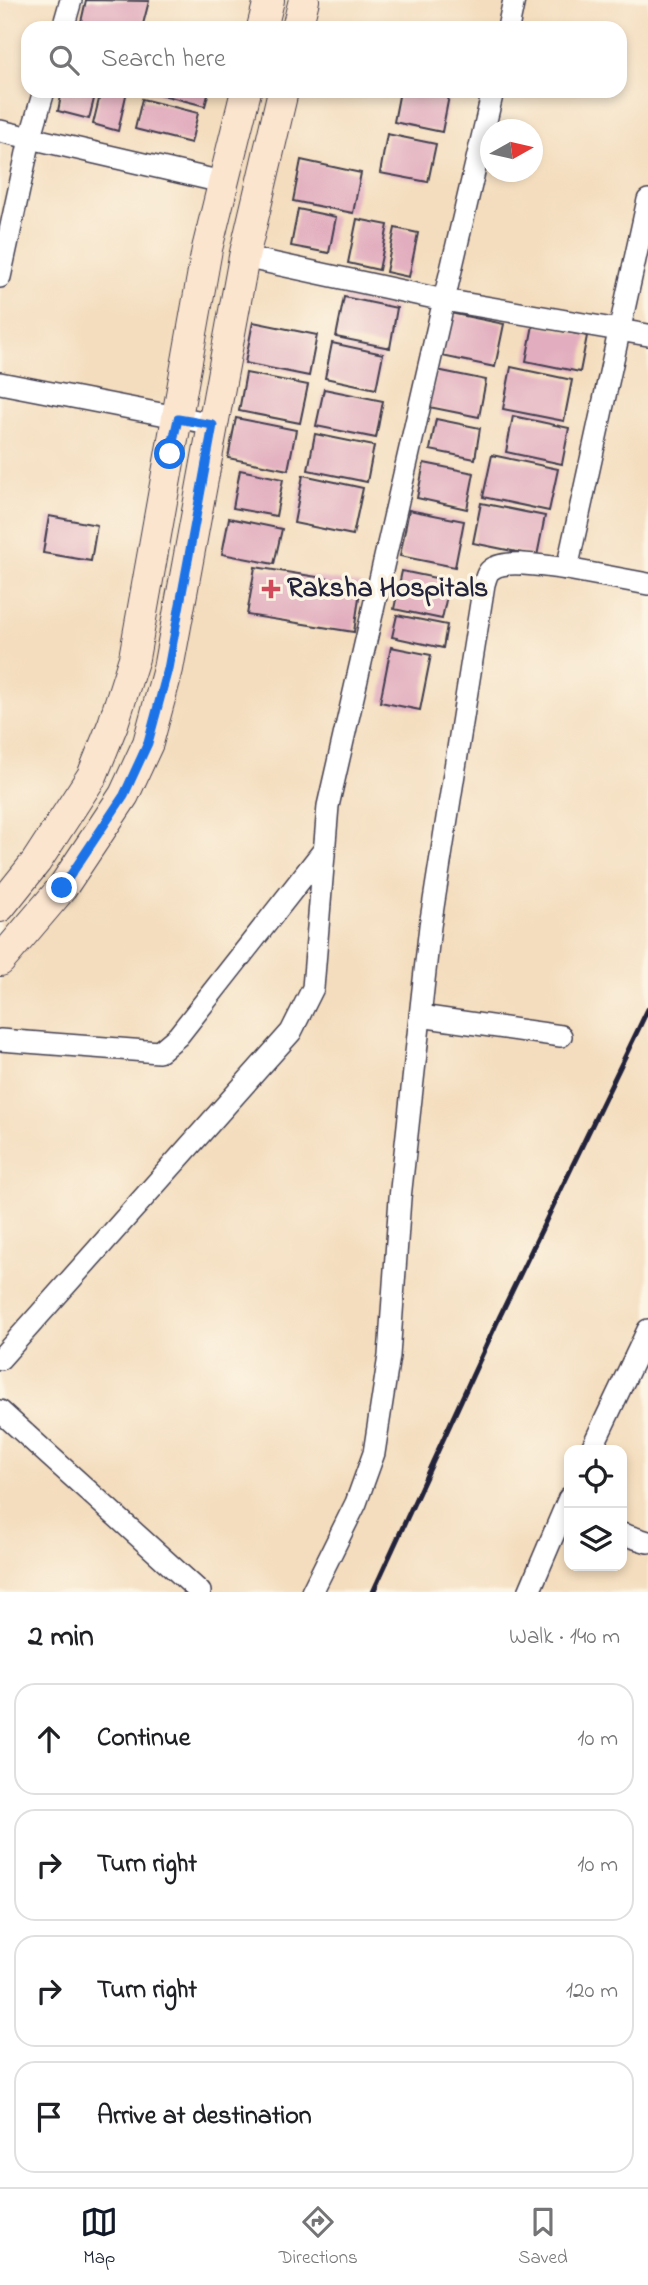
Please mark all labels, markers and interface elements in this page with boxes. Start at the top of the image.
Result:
search box [21,21,627,98]
icon: search [45,41,83,79]
text: Search here [101,41,226,79]
north arrow [480,119,543,182]
route start [154,438,185,469]
place label: Raksha Hospitals [287,569,488,610]
marker: Raksha Hospitals [261,579,281,599]
route end [46,872,77,903]
map controls [564,1445,627,1571]
button: locate [564,1445,627,1508]
button: layers [564,1508,627,1571]
text: 2 min [28,1616,94,1660]
text: Walk · 140 m [509,1621,620,1654]
icon: ahead [30,1720,68,1758]
text: Continue [97,1720,190,1758]
text: 10 m [577,1723,618,1756]
icon: right [30,1846,68,1884]
text: Turn right [97,1846,197,1884]
text: 10 m [577,1849,618,1882]
icon: right [30,1972,68,2010]
text: Turn right [97,1972,197,2010]
text: 120 m [566,1975,618,2008]
icon: arrive [30,2098,68,2136]
text: Arrive at destination [97,2098,312,2136]
tab: Map [80,2203,118,2272]
tab: Directions [279,2203,358,2272]
tab: Saved [518,2203,568,2272]

